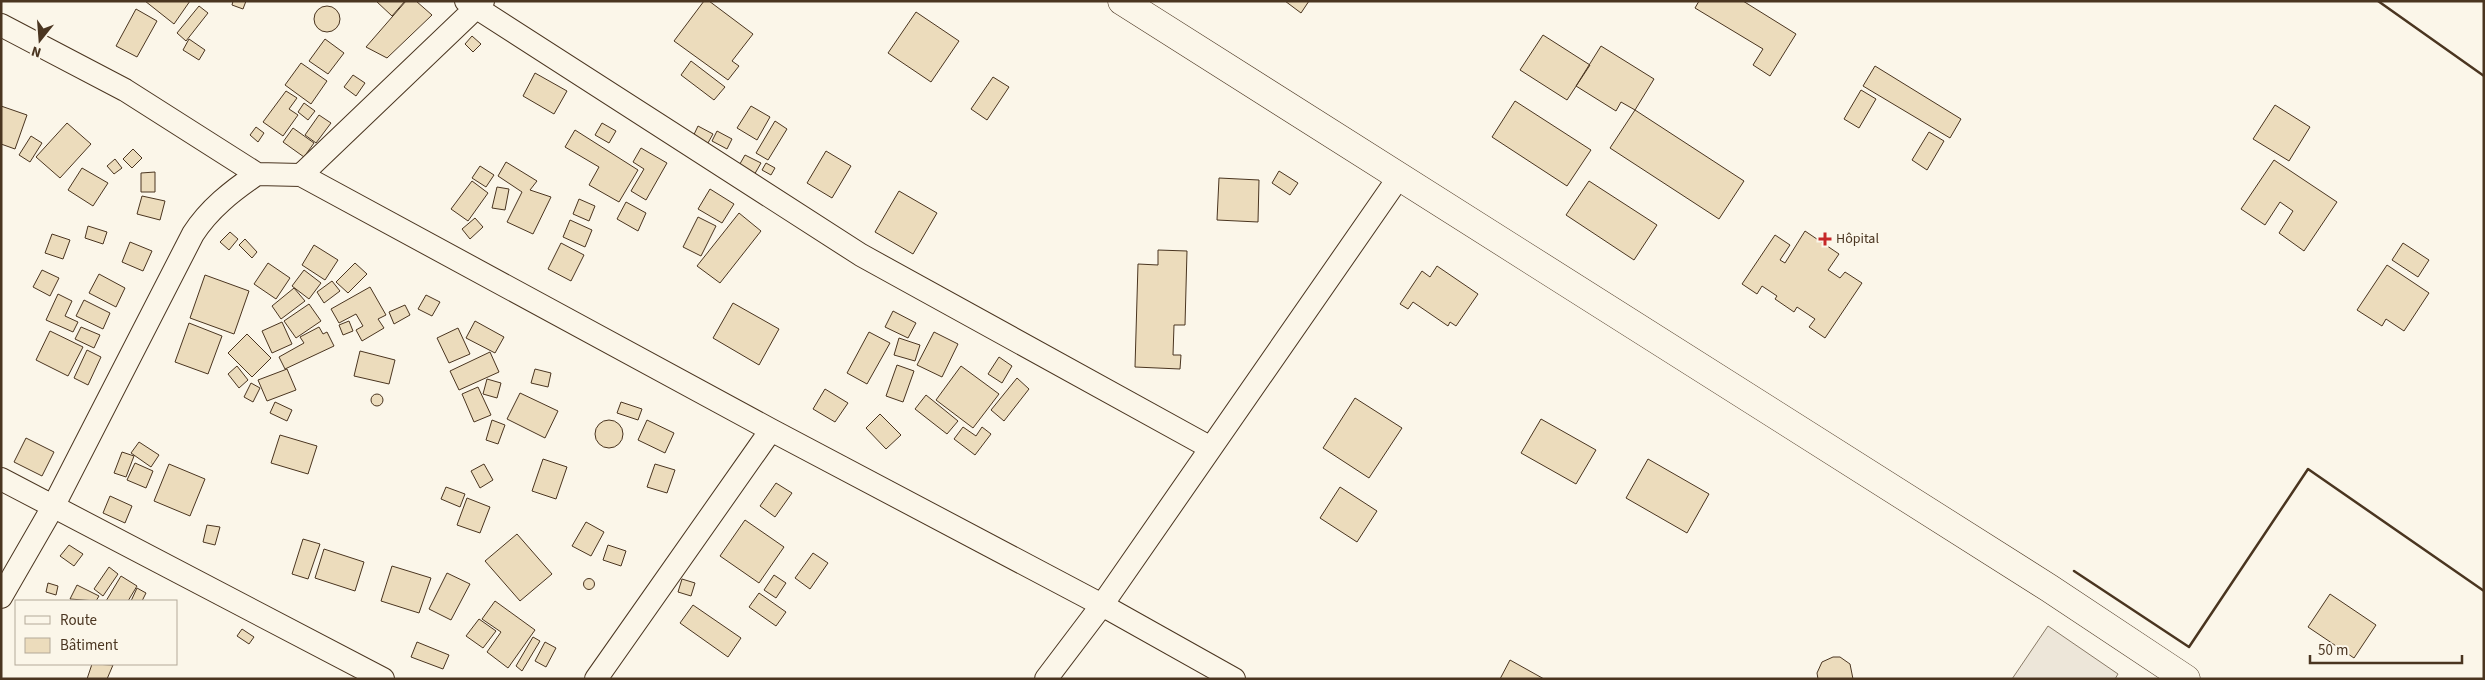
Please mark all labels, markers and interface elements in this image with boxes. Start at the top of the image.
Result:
north arrow [15,15,65,65]
text: N [29,41,44,62]
place label: Hôpital [1836,229,1879,249]
marker: Hôpital [1818,232,1832,246]
legend [15,600,178,665]
text: Route [60,610,97,631]
scale bar [2310,632,2462,664]
text: Bâtiment [60,635,118,656]
text: 50 m [2318,640,2348,661]

